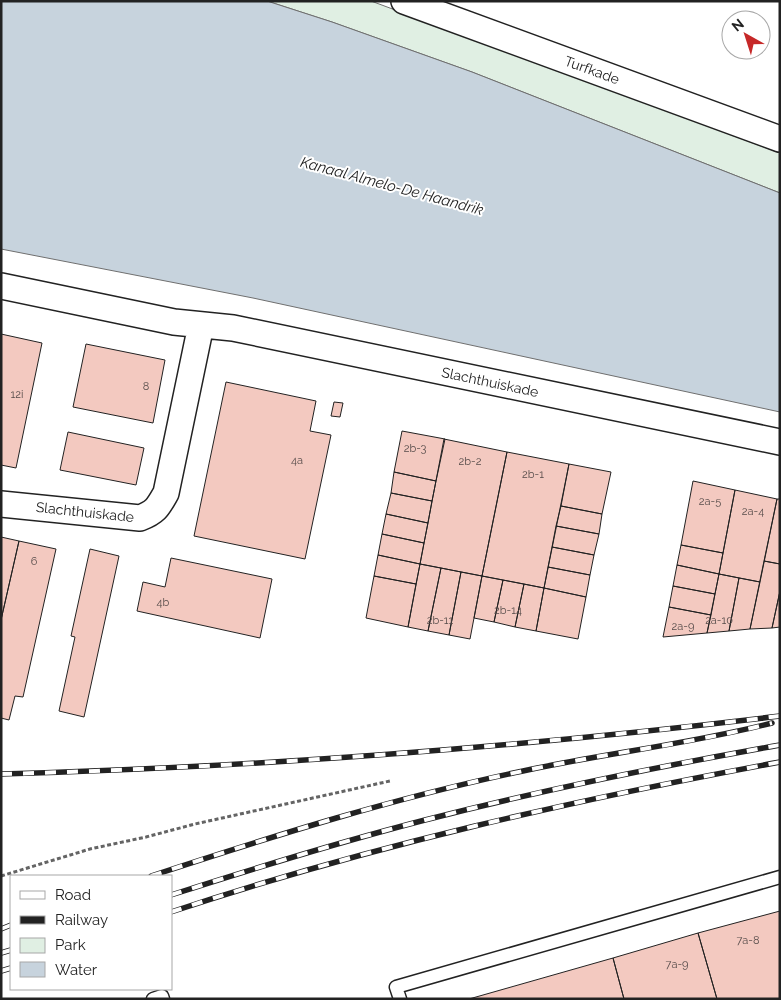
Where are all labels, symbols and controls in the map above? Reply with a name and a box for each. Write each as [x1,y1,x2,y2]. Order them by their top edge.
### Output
north arrow [721,10,771,60]
text: N [729,15,747,34]
street label: Turfkade [562,53,622,87]
water label: Kanaal Almelo-De Haandrik [299,153,485,219]
street label: Slachthuiskade [440,364,540,400]
house number: 8 [143,380,149,393]
house number: 12i [11,388,23,401]
house number: 2b-3 [404,442,426,455]
house number: 4a [291,454,303,467]
house number: 2b-2 [459,455,482,468]
house number: 2b-1 [522,468,544,481]
house number: 2a-5 [699,495,721,508]
street label: Slachthuiskade [35,499,135,525]
house number: 2a-4 [742,505,764,518]
house number: 6 [31,555,38,568]
house number: 4b [157,596,170,609]
house number: 2b-14 [494,604,522,617]
house number: 2b-11 [427,614,454,627]
house number: 2a-10 [705,614,733,627]
house number: 2a-9 [672,620,694,633]
legend [10,875,172,990]
text: Road [55,886,91,904]
text: Railway [55,911,108,929]
house number: 7a-8 [736,934,760,947]
text: Park [55,936,86,954]
house number: 7a-9 [666,958,688,971]
text: Water [55,961,98,979]

